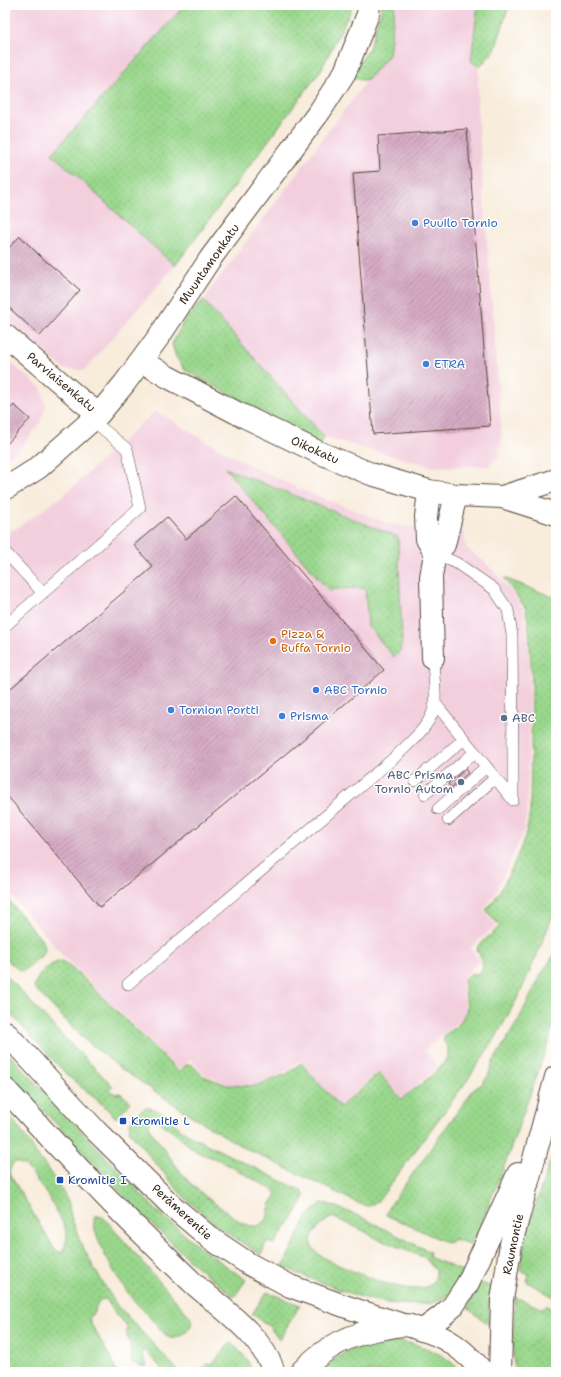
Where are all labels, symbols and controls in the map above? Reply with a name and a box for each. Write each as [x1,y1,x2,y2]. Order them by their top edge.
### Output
place label: Puuilo Tornio [423,215,498,231]
marker: Puuilo Tornio [410,218,420,228]
street label: Muuntamonkatu [175,220,243,308]
street label: Parviaisenkatu [23,349,99,415]
place label: ETRA [434,356,466,372]
marker: ETRA [421,359,431,369]
street label: Oikokatu [288,432,342,468]
place label: Pizza & Buffa Tornio [281,626,351,656]
marker: Pizza & Buffa Tornio [268,636,278,646]
place label: ABC Tornio [324,682,387,698]
marker: ABC Tornio [311,685,321,695]
place label: Tornion Portti [179,702,259,718]
marker: Tornion Portti [166,705,176,715]
place label: Prisma [290,708,329,724]
place label: ABC [512,710,535,726]
marker: Prisma [277,711,287,721]
marker: ABC [499,713,509,723]
place label: ABC Prisma Tornio Autom [375,767,454,797]
marker: ABC Prisma Tornio Autom [456,777,466,787]
place label: Kromitie L [131,1113,190,1129]
marker: Kromitie L [118,1116,128,1126]
place label: Kromitie I [68,1172,127,1188]
marker: Kromitie I [55,1175,65,1185]
street label: Perämerentie [148,1181,216,1244]
street label: Raumontie [499,1212,527,1276]

